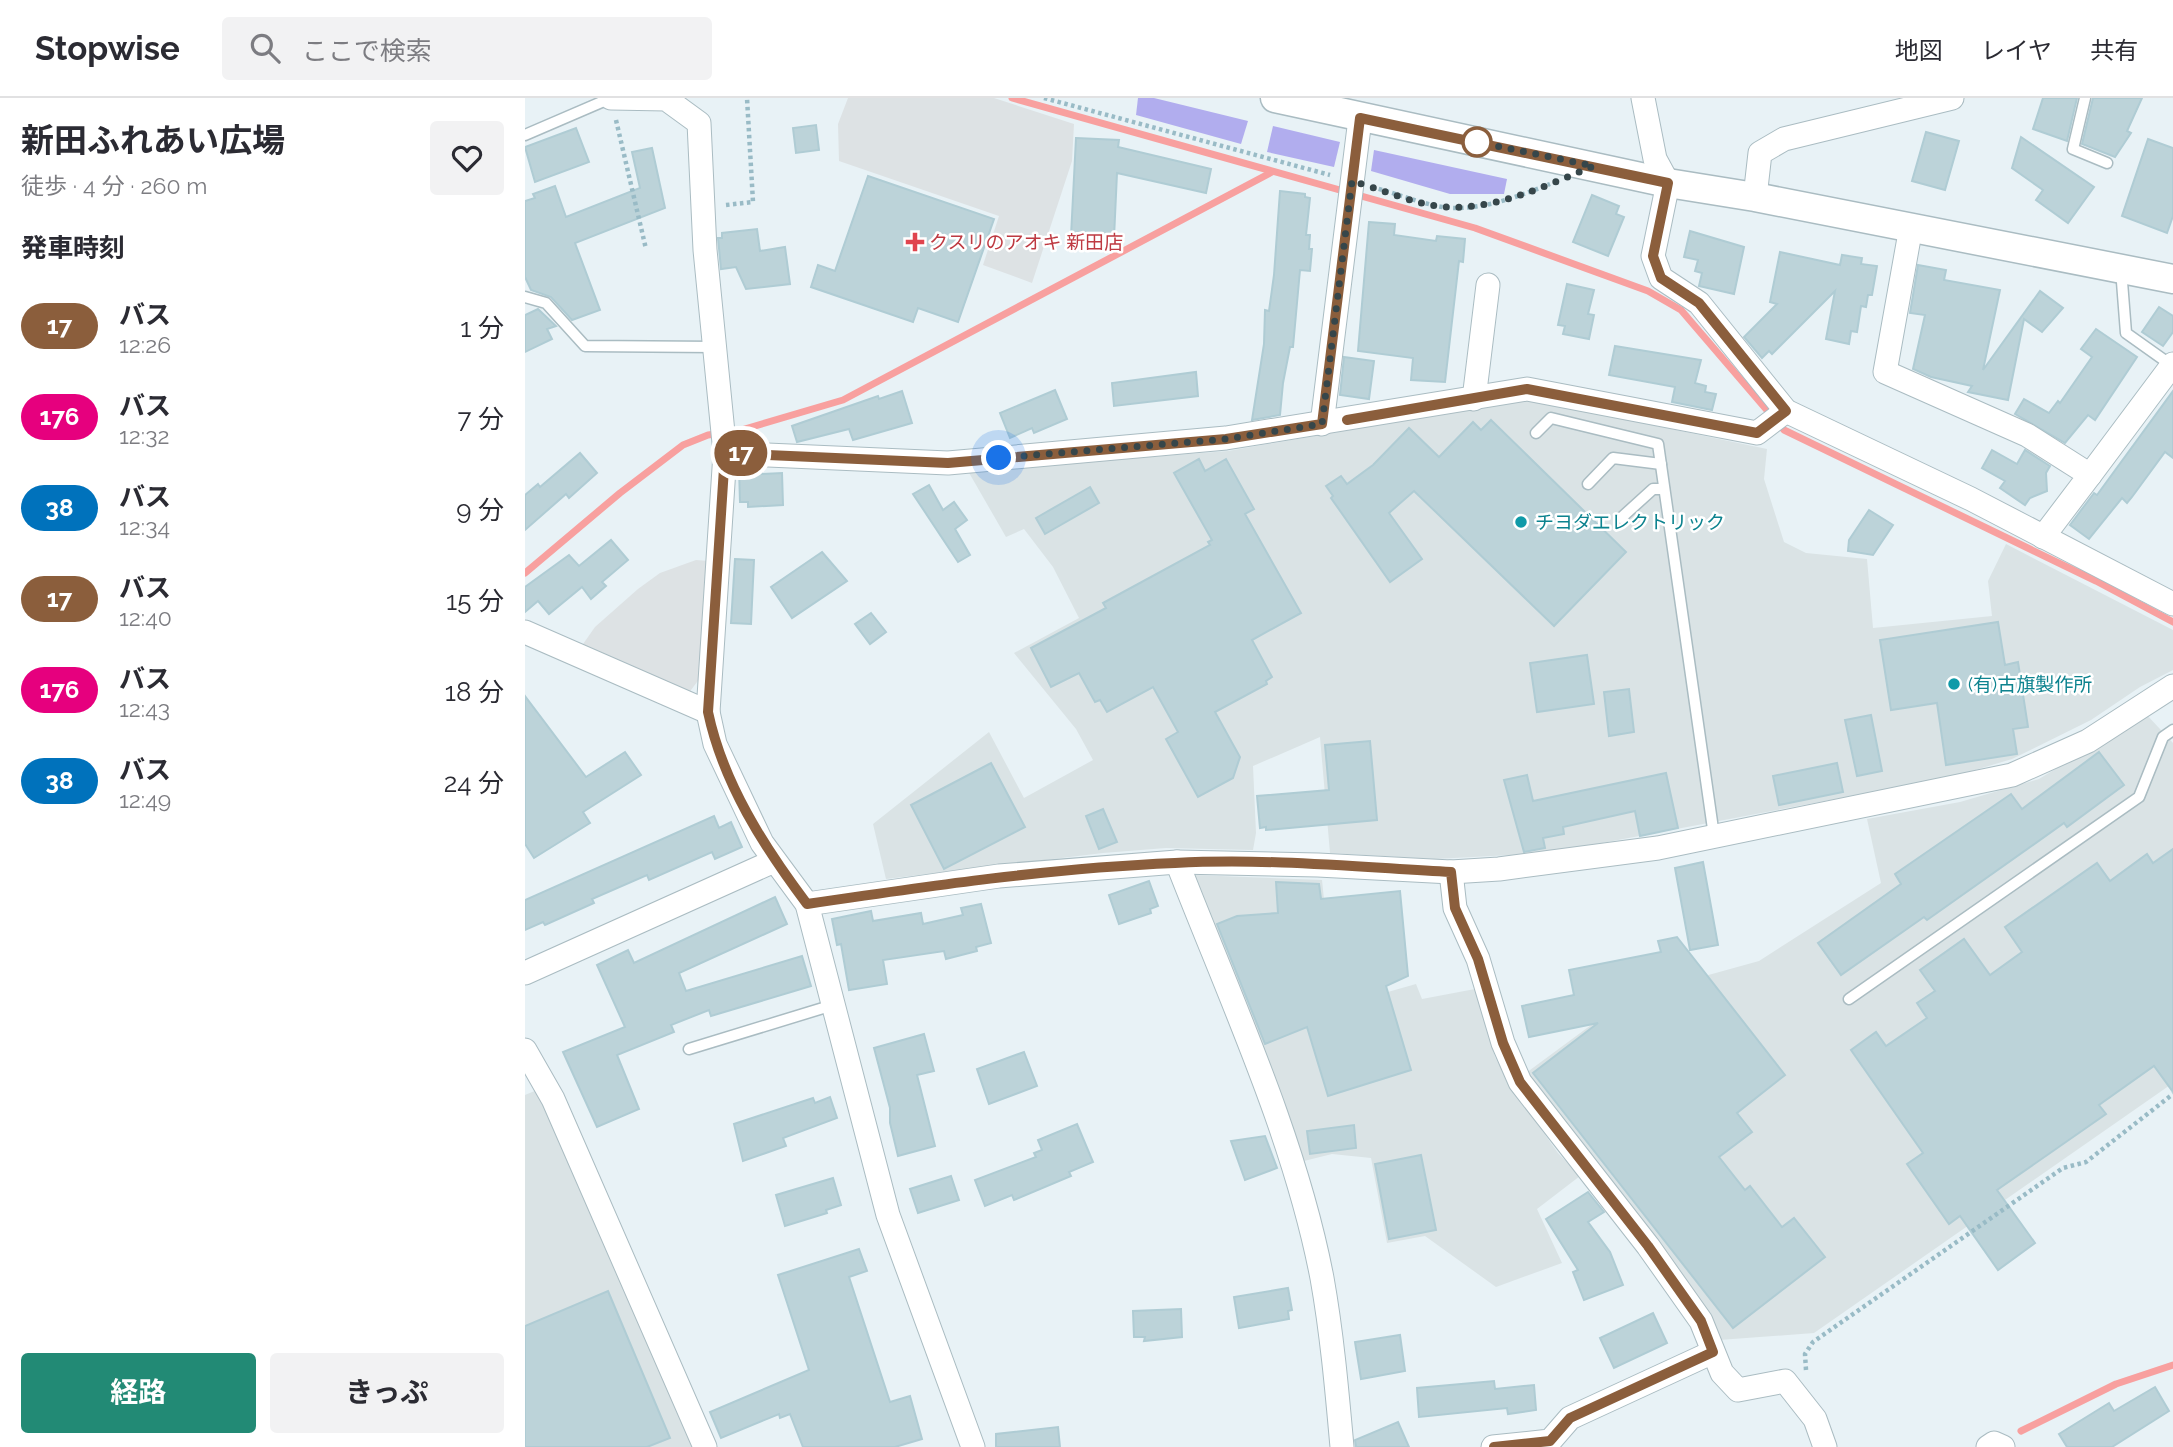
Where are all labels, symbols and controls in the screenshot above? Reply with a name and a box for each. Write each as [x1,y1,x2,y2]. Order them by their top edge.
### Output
search box [222,17,712,80]
text: Stopwise [35,29,180,68]
icon: search [246,29,284,67]
text: ここで検索 [302,36,432,66]
text: 地図 [1895,36,1943,65]
text: レイヤ [1981,36,2052,65]
text: 共有 [2090,36,2138,65]
text: 新田ふれあい広場 [21,121,285,160]
button: heart [430,121,504,195]
unlabelled marker [1462,127,1492,157]
text: 徒歩 · 4 分 · 260 m [21,172,208,199]
place label: クスリのアオキ 新田店 [929,231,1123,253]
text: 発車時刻 [21,233,125,263]
marker: クスリのアオキ 新田店 [907,234,923,250]
text: バス [119,300,171,330]
text: 17 [47,311,72,340]
text: 1 分 [460,313,504,343]
text: 12:26 [119,331,171,358]
text: バス [119,391,171,421]
text: 176 [40,402,79,431]
text: 7 分 [457,404,504,434]
text: 12:32 [119,422,169,449]
line badge: 17 [709,430,773,476]
text: 17 [728,438,754,467]
your location [981,440,1016,475]
text: バス [119,482,171,512]
text: 38 [46,493,73,522]
text: 9 分 [456,495,504,525]
place label: チヨダエレクトリック [1535,511,1725,533]
text: 12:34 [119,513,170,540]
marker: チヨダエレクトリック [1513,514,1529,530]
text: バス [119,573,171,603]
text: 17 [47,584,72,613]
text: 15 分 [446,586,504,616]
text: 12:40 [119,604,172,631]
text: バス [119,664,171,694]
place label: (有)古旗製作所 [1968,673,2092,695]
text: 176 [40,675,79,704]
marker: (有)古旗製作所 [1946,676,1962,692]
text: 18 分 [445,677,504,707]
text: 12:43 [119,695,170,722]
text: バス [119,755,171,785]
text: 38 [46,766,73,795]
text: 24 分 [444,768,504,798]
text: 12:49 [119,786,171,813]
button: 経路 [21,1353,256,1433]
button: きっぷ [270,1353,504,1433]

